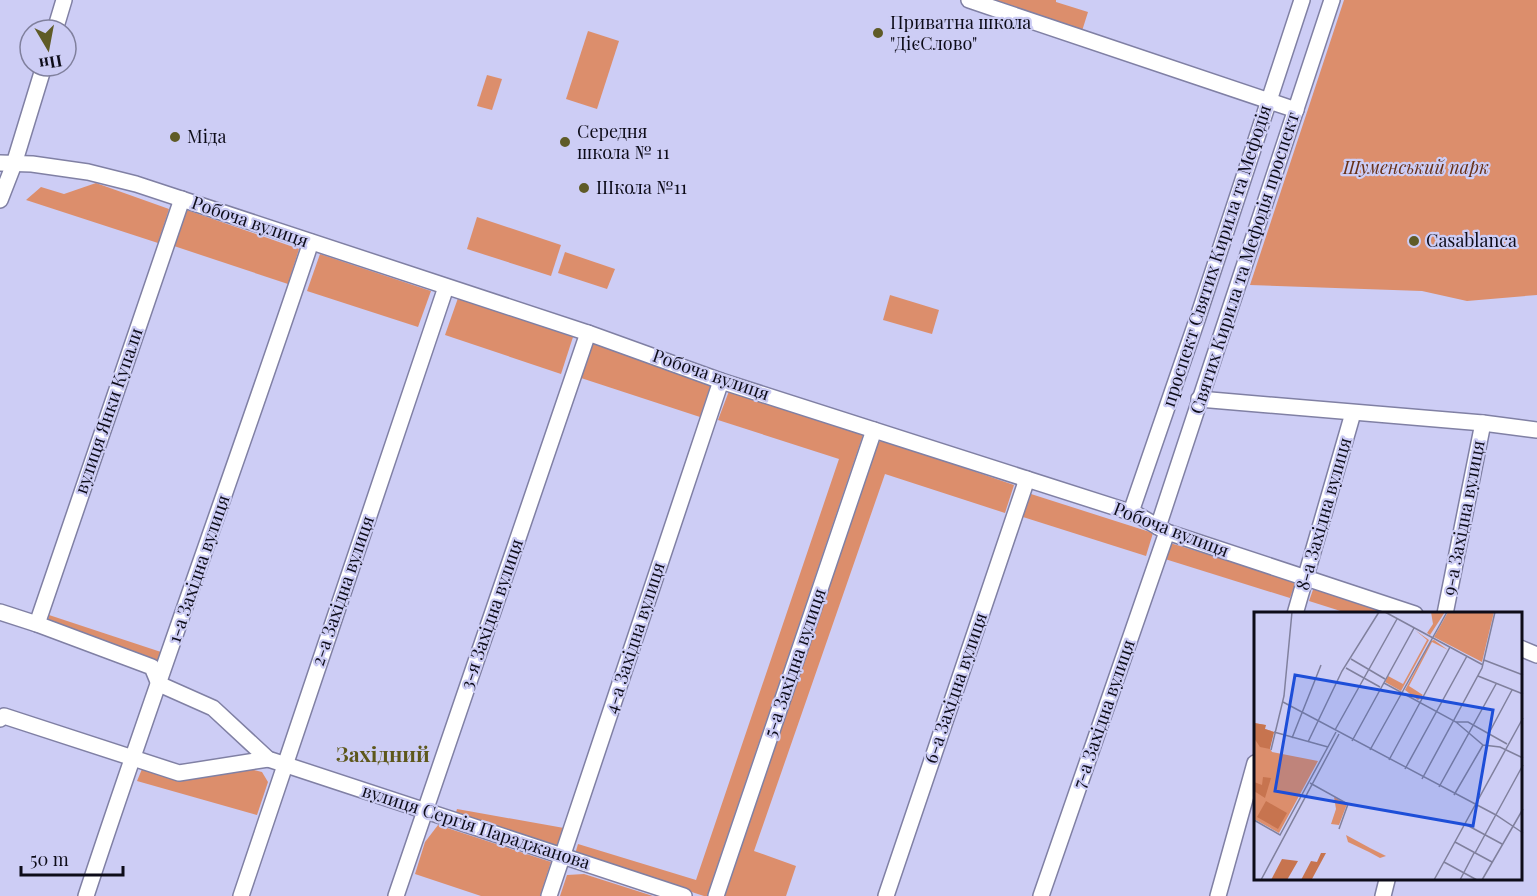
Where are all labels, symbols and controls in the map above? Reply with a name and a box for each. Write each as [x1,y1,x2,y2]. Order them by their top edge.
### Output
place label: Приватна школа "ДієСлово" [890,10,1031,55]
north arrow [18,18,78,78]
marker: Приватна школа "ДієСлово" [871,26,885,40]
text: Пн [38,51,64,76]
street label: проспект Святих Кирила та Мефодія [1156,101,1276,410]
street label: Святих Кирила та Мефодія проспект [1184,109,1304,417]
place label: Середня школа № 11 [577,119,670,164]
place label: Міда [187,124,226,148]
marker: Міда [168,130,182,144]
marker: Середня школа № 11 [558,135,572,149]
park label: Шуменський парк [1342,155,1489,179]
place label: Школа №11 [596,175,687,199]
marker: Школа №11 [577,181,591,195]
street label: Робоча вулиця [189,190,312,252]
place label: Casablanca [1426,228,1517,252]
marker: Casablanca [1407,234,1421,248]
street label: вулиця Янки Купали [68,324,148,497]
street label: Робоча вулиця [650,343,773,405]
street label: 8-а Західна вулиця [1290,434,1356,593]
street label: 9-а Західна вулиця [1436,438,1490,598]
street label: 1-а Західна вулиця [161,491,235,646]
street label: Робоча вулиця [1110,496,1233,562]
street label: 2-а Західна вулиця [305,512,379,669]
street label: 3-я Західна вулиця [454,535,528,692]
street label: 4-а Західна вулиця [598,559,670,716]
street label: 5-а Західна вулиця [757,585,831,740]
street label: 6-а Західна вулиця [918,609,992,766]
inset map [1254,612,1522,881]
street label: 7-а Західна вулиця [1066,636,1140,791]
district label: Західний [336,739,430,767]
street label: вулиця Сергія Параджанова [359,778,593,874]
scale bar [21,839,123,877]
text: 50 m [30,847,69,871]

